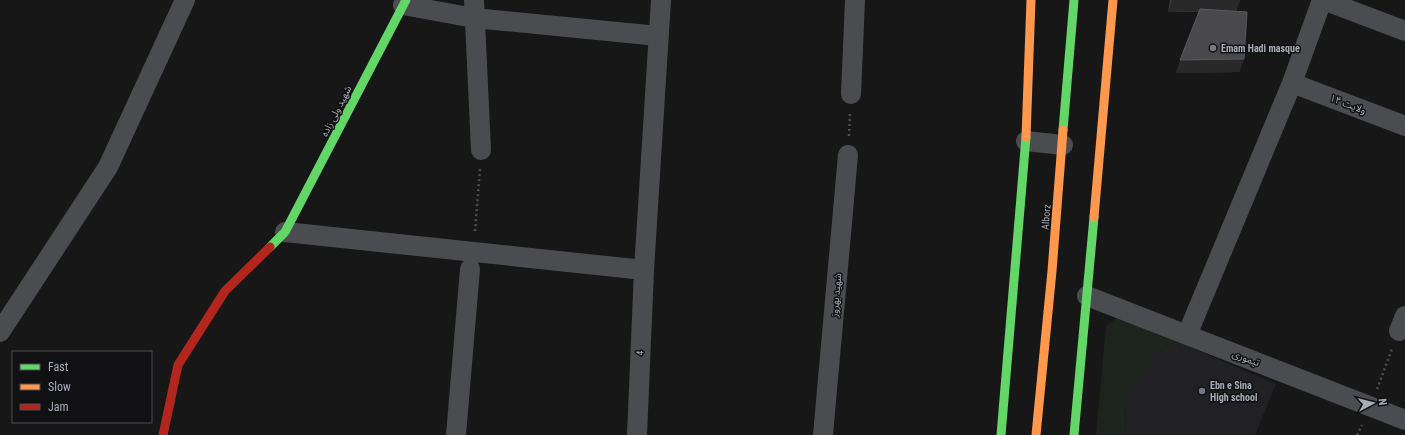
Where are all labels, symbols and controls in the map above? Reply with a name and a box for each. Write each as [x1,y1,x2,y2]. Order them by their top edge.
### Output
marker: Emam Hadi masque [1208,43,1218,53]
place label: Emam Hadi masque [1221,43,1300,54]
street label: شهید ولی زاده [318,84,354,139]
street label: ولایت ۱۴ [1328,92,1368,117]
street label: Alborz [1039,204,1053,230]
street label: شهید بهروز [829,272,844,319]
street label: تیموری [1230,348,1261,369]
street label: 4 [634,350,646,356]
legend [12,351,152,423]
text: Fast [48,360,69,374]
text: Slow [48,380,71,394]
place label: Ebn e Sina High school [1210,380,1257,403]
north arrow [1353,383,1393,423]
marker: Ebn e Sina High school [1197,386,1207,396]
text: N [1376,398,1389,406]
text: Jam [48,400,69,414]

